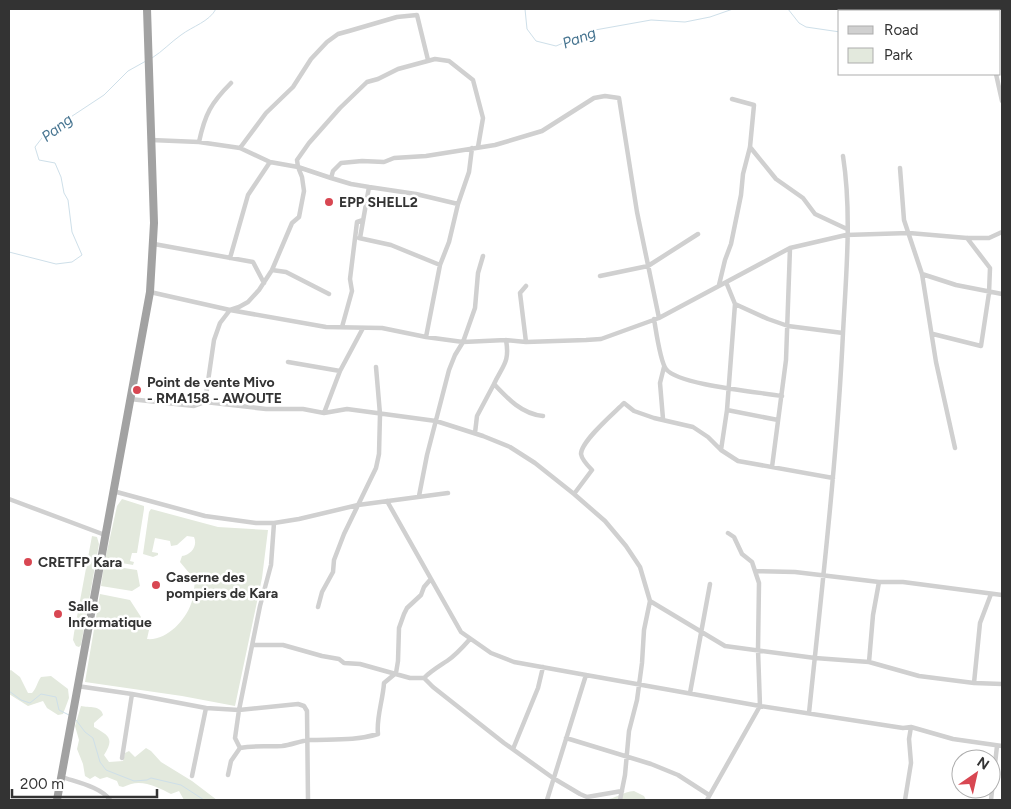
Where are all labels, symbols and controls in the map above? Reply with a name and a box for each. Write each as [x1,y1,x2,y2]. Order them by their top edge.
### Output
legend [838,10,1001,75]
text: Road [884,21,919,39]
water label: Pang [560,23,599,53]
text: Park [884,46,913,64]
water label: Pang [38,110,76,146]
place label: EPP SHELL2 [339,194,418,211]
marker: EPP SHELL2 [323,196,335,208]
place label: Point de vente Mivo - RMA158 - AWOUTE [147,374,282,407]
marker: Point de vente Mivo - RMA158 - AWOUTE [131,384,143,396]
place label: CRETFP Kara [38,554,122,571]
marker: CRETFP Kara [22,556,34,568]
place label: Caserne des pompiers de Kara [166,569,278,602]
marker: Caserne des pompiers de Kara [150,579,162,591]
place label: Salle Informatique [68,598,152,631]
marker: Salle Informatique [52,608,64,620]
north arrow [951,749,1001,799]
text: N [974,754,992,774]
scale bar [12,766,158,798]
text: 200 m [20,775,64,793]

